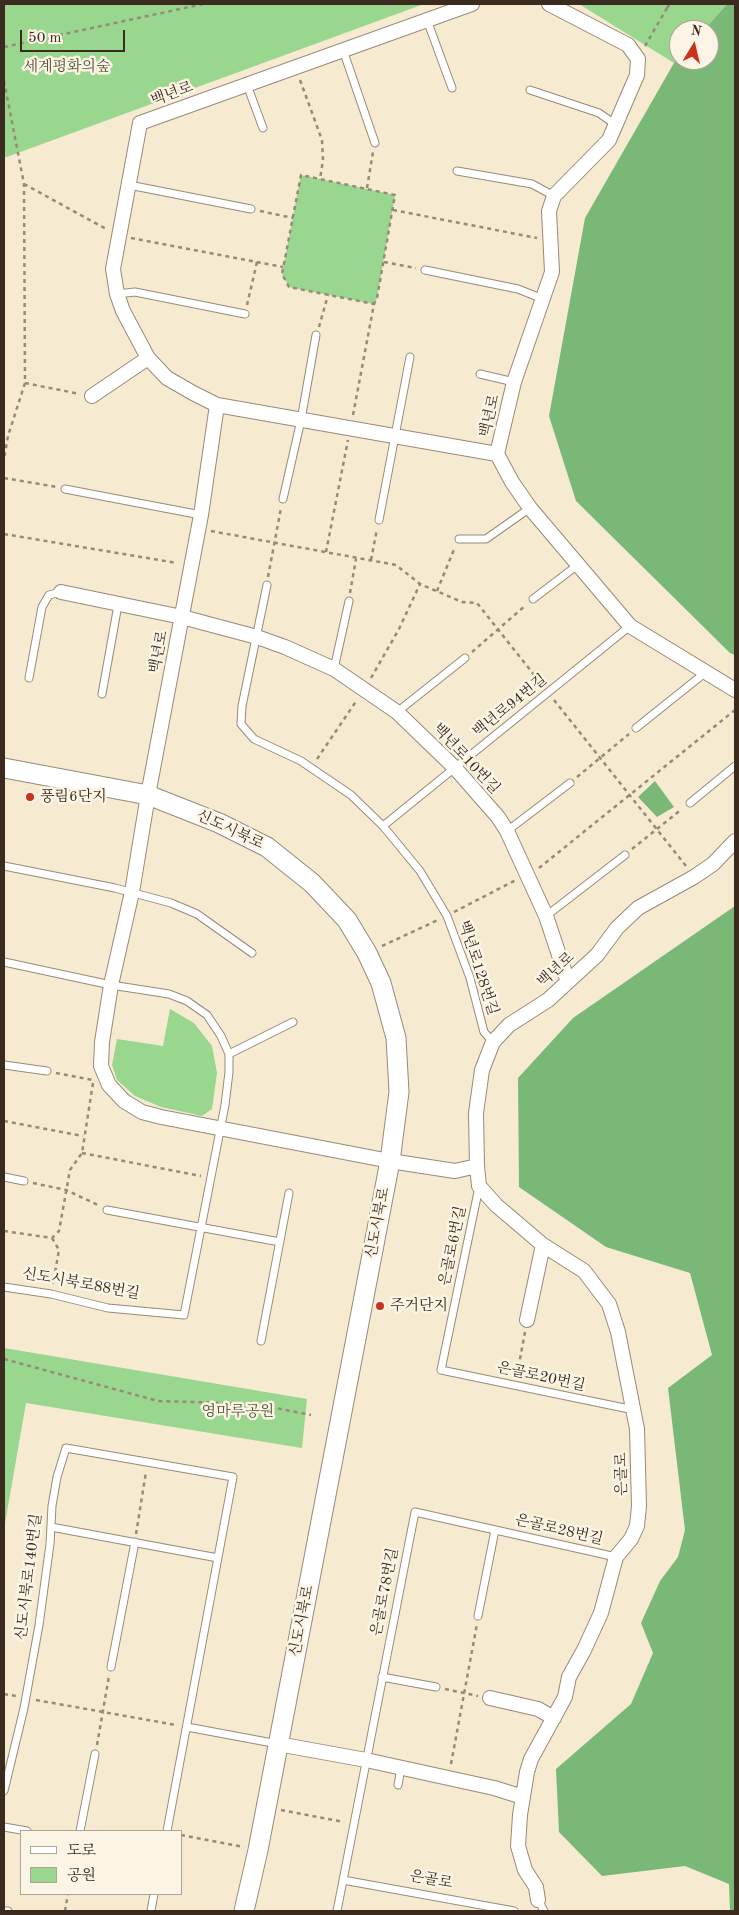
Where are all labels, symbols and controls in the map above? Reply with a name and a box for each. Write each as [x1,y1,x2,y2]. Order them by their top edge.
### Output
scale bar [22,20,128,52]
north arrow [669,20,719,70]
text: N [690,23,703,39]
text: 50 m [28,31,62,46]
park label: 세계평화의숲 [24,58,110,76]
street label: 백년로 [148,78,196,110]
street label: 백년로 [476,393,504,439]
street label: 백년로 [146,629,172,675]
street label: 백년로94번길 [469,671,551,741]
street label: 백년로10번길 [429,720,503,798]
place label: 풍림6단지 [40,788,107,806]
marker: 풍림6단지 [24,791,36,803]
street label: 신도시북로 [193,807,267,853]
street label: 백년로128번길 [454,918,502,1018]
street label: 백년로 [534,949,578,991]
street label: 신도시북로 [362,1186,394,1260]
street label: 은골로6번길 [436,1204,470,1288]
street label: 신도시북로88번길 [21,1265,141,1303]
place label: 주거단지 [390,1297,448,1315]
marker: 주거단지 [374,1300,386,1312]
street label: 은골로20번길 [495,1359,587,1395]
park label: 영마루공원 [202,1403,274,1421]
street label: 은골로 [613,1452,631,1496]
street label: 은골로28번길 [513,1511,605,1549]
street label: 신도시북로140번길 [12,1513,46,1641]
street label: 은골로78번길 [368,1546,402,1638]
street label: 신도시북로 [286,1584,318,1658]
legend [20,1830,182,1895]
text: 도로 [67,1844,96,1859]
street label: 은골로 [408,1867,454,1893]
text: 공원 [67,1869,96,1884]

